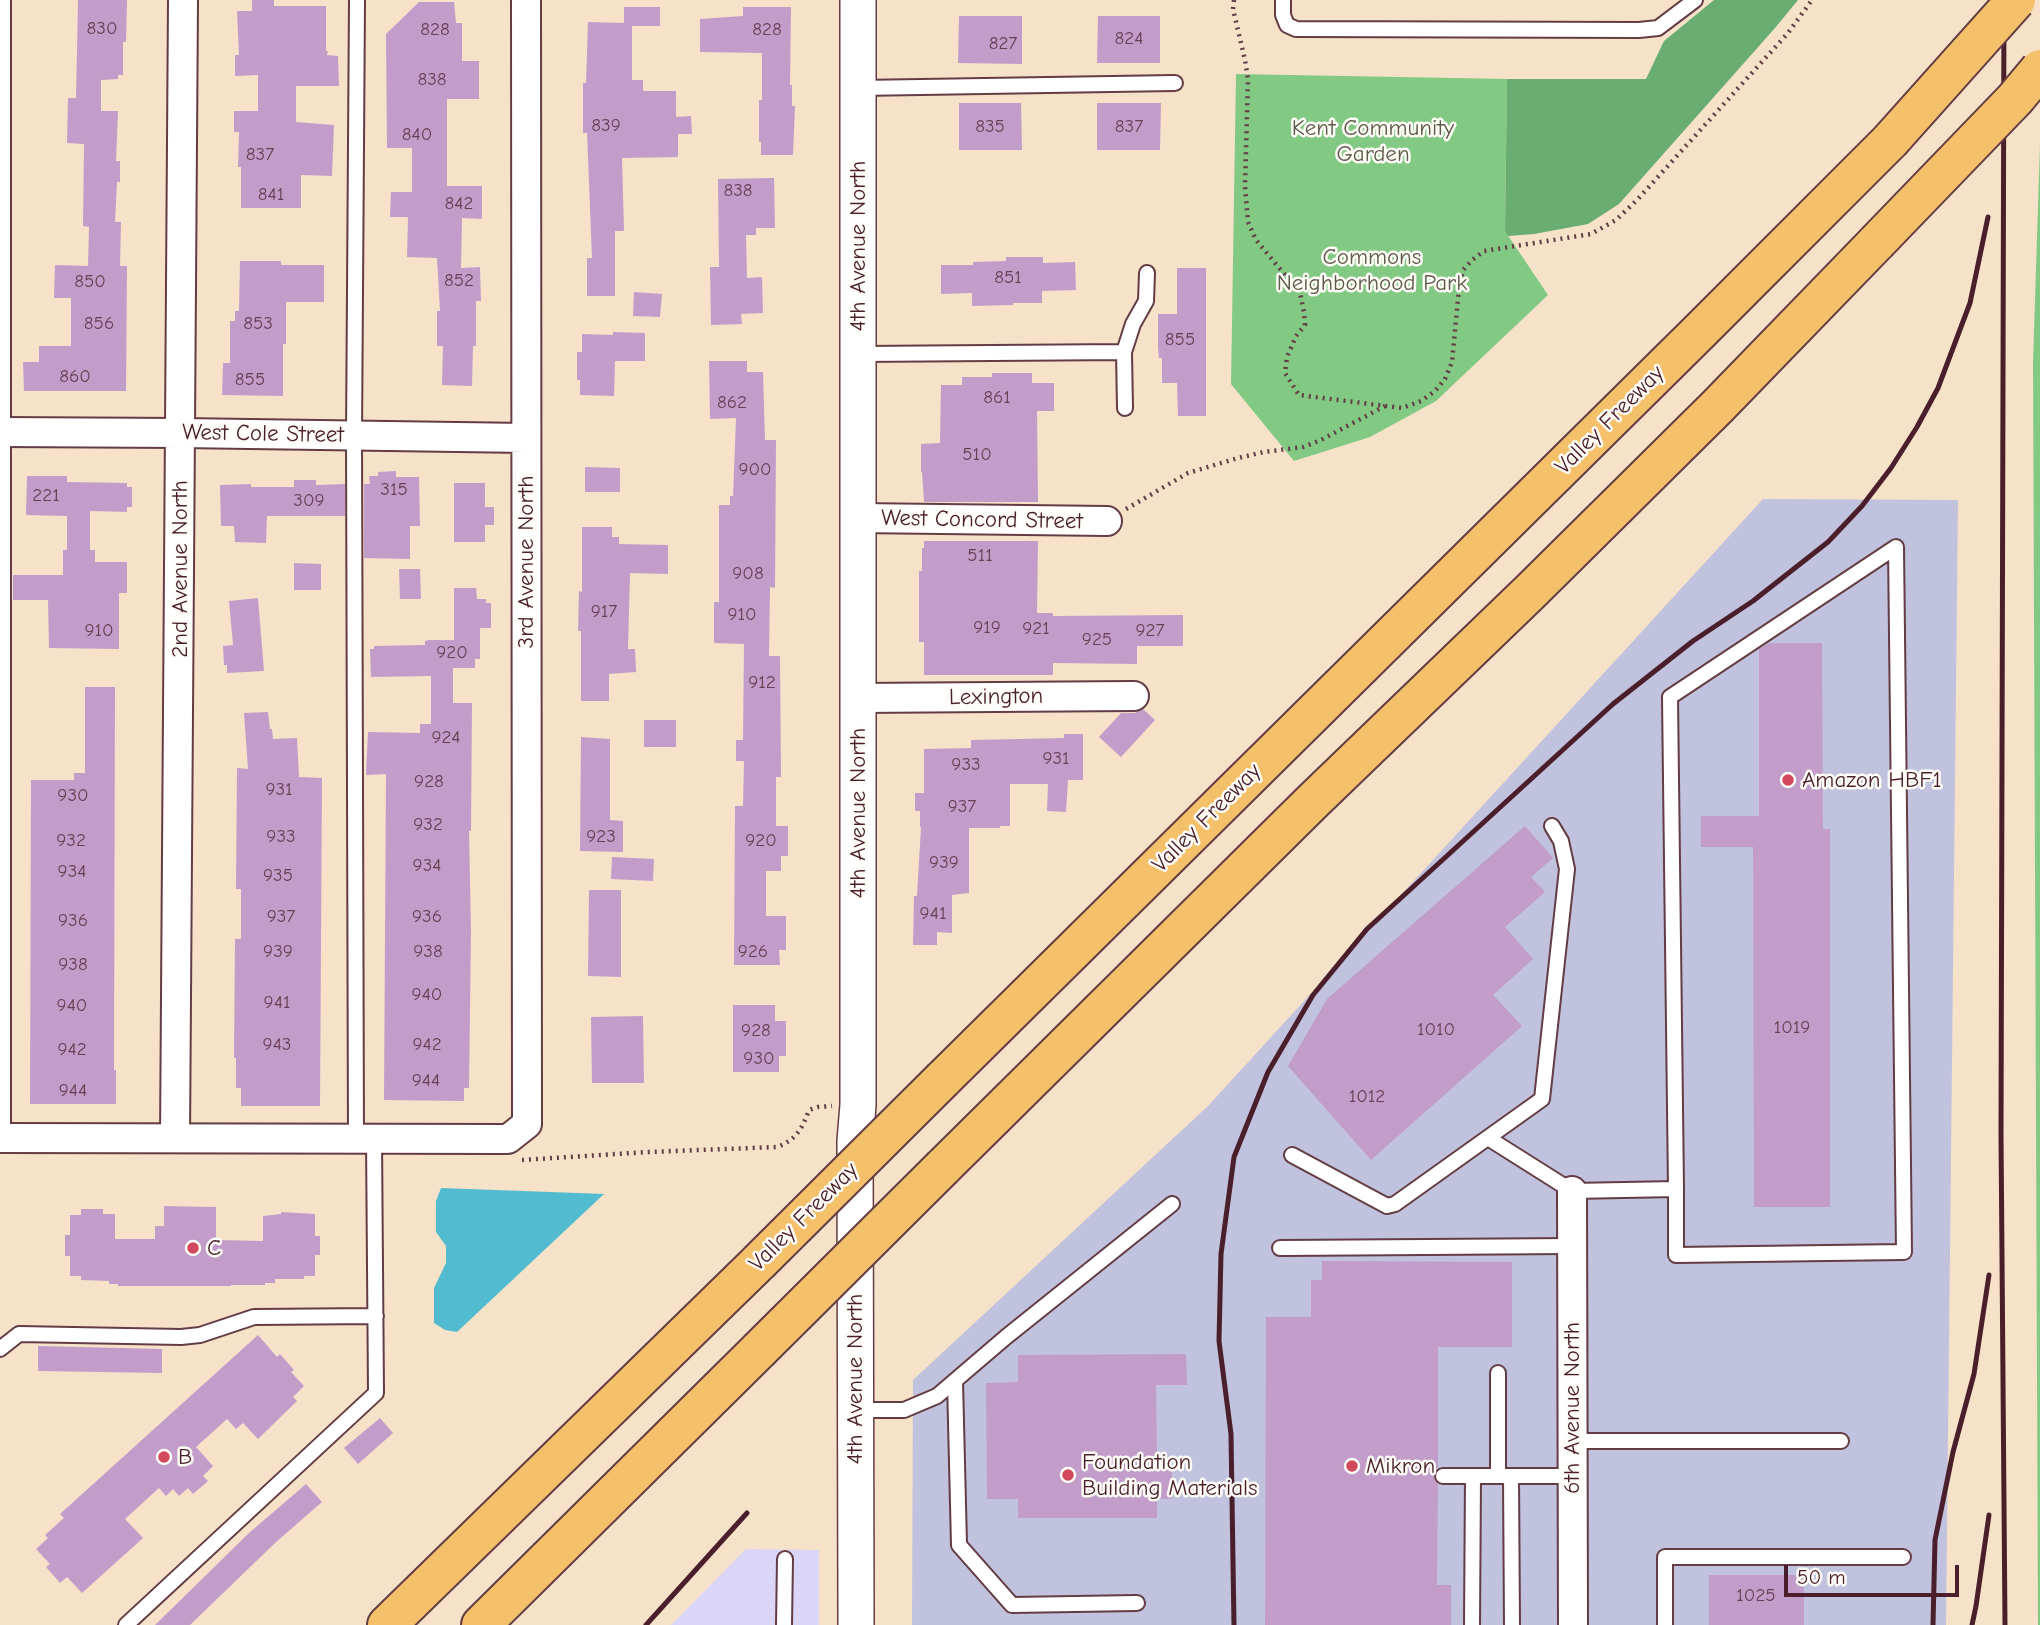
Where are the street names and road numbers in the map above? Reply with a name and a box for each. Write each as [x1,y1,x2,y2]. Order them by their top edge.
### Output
street label: 4th Avenue North [844,161,872,331]
street label: Valley Freeway [1550,360,1670,480]
street label: West Cole Street [182,419,344,449]
street label: 3rd Avenue North [512,475,540,649]
street label: 2nd Avenue North [166,480,194,658]
street label: West Concord Street [881,504,1083,536]
street label: Lexington [949,682,1043,712]
street label: 4th Avenue North [844,728,872,898]
street label: Valley Freeway [1147,758,1267,878]
street label: Valley Freeway [744,1157,864,1277]
street label: 4th Avenue North [841,1294,869,1464]
street label: 6th Avenue North [1558,1322,1586,1494]

